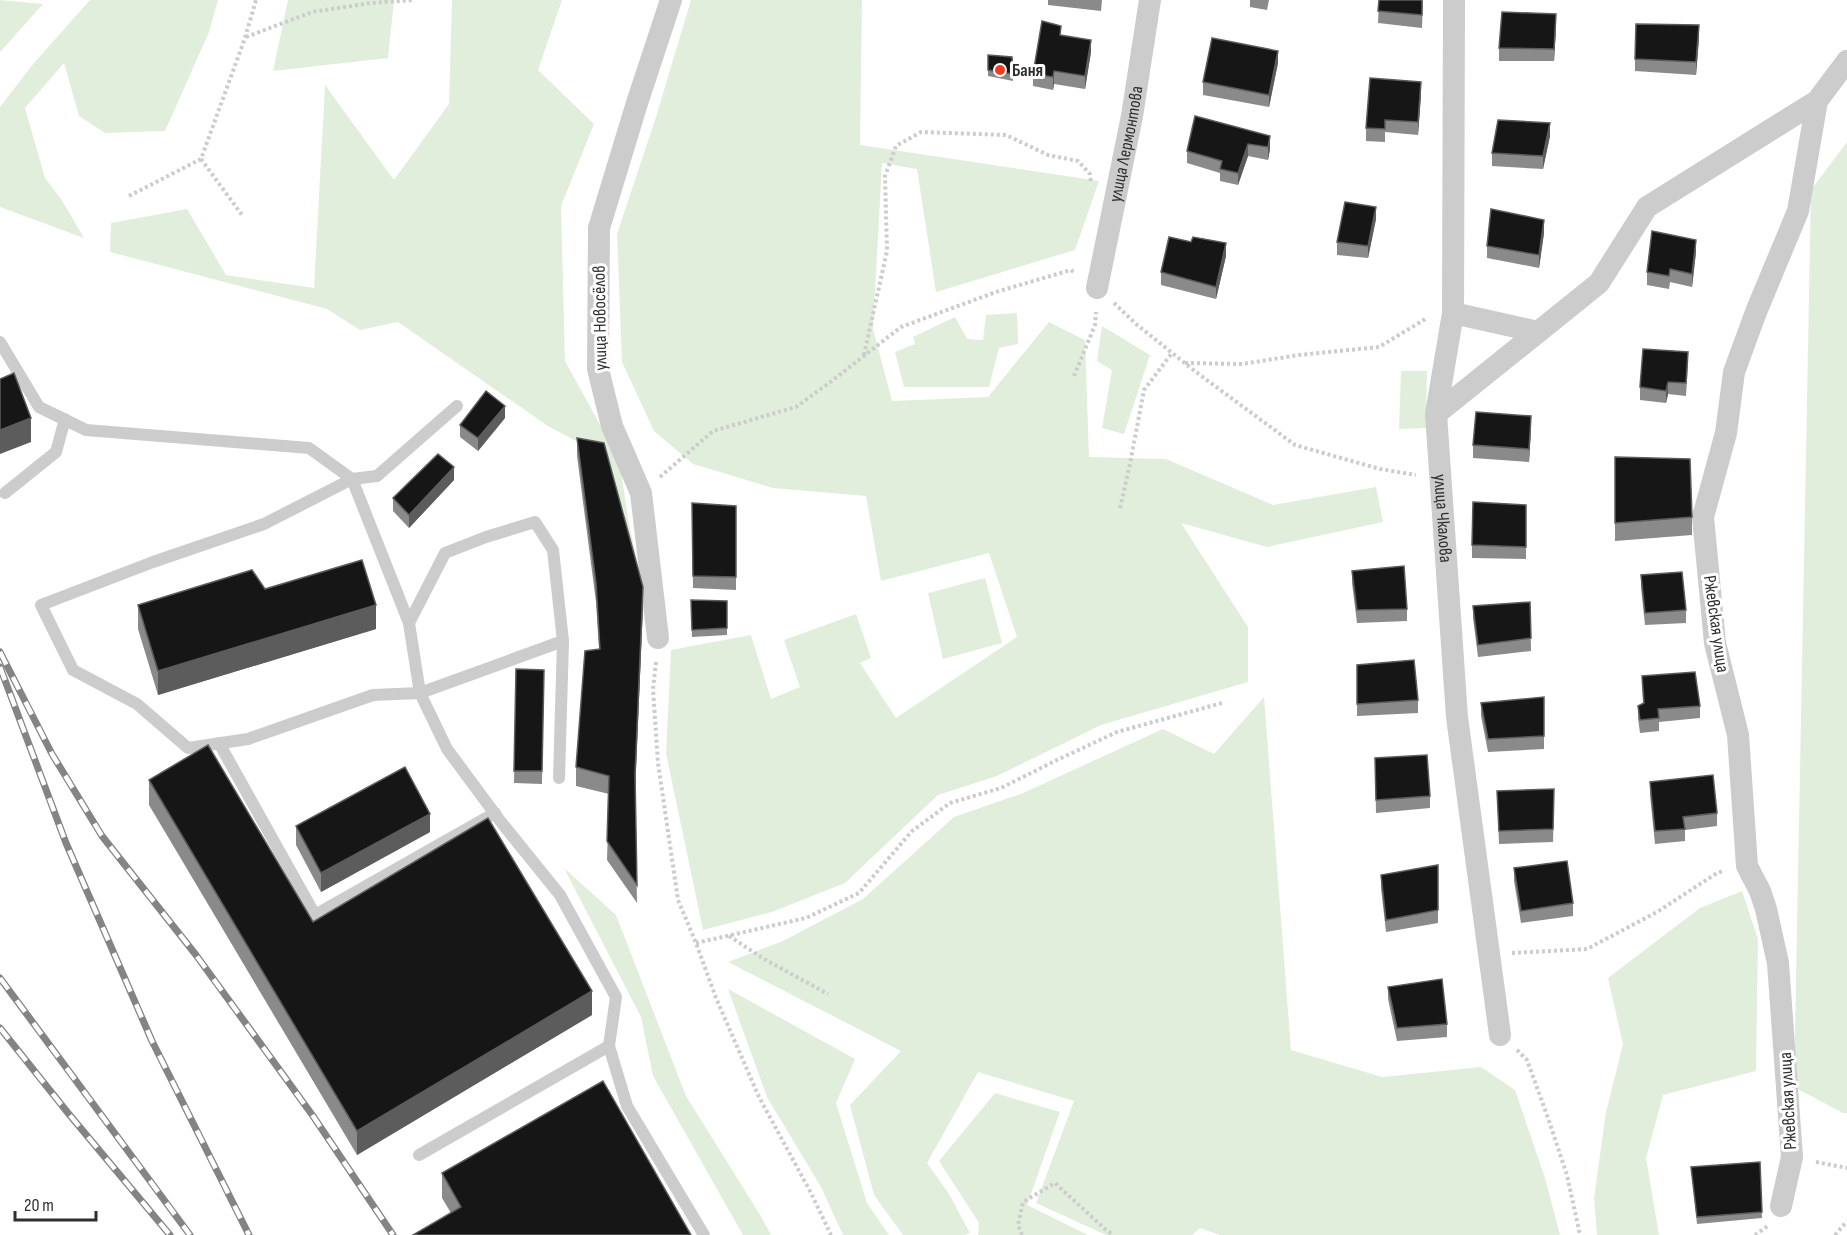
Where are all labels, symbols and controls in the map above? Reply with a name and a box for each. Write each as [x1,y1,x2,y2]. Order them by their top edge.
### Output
place label: Баня [1012,60,1043,81]
marker: Баня [993,63,1007,77]
street label: улица Лермонтова [1104,84,1147,204]
street label: улица Новосёлов [589,265,611,371]
street label: улица Чкалова [1430,473,1457,563]
street label: Ржевская улица [1699,574,1733,674]
street label: Ржевская улица [1775,1052,1801,1150]
scale bar [15,1184,96,1222]
text: 20 m [24,1195,54,1216]

